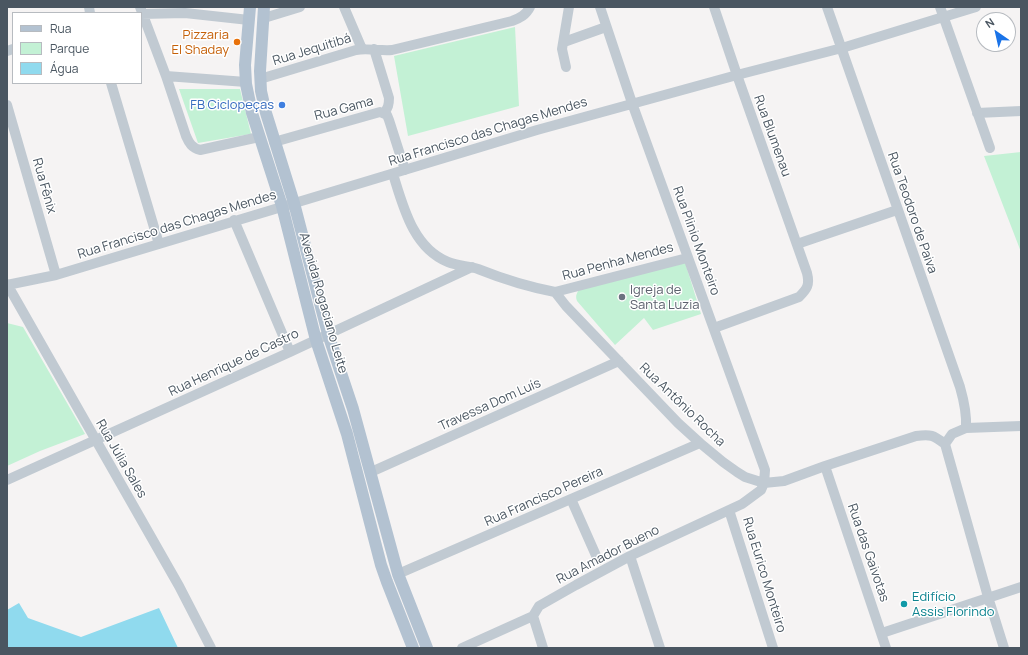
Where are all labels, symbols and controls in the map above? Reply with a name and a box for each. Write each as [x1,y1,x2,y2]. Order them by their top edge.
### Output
legend [12,12,142,84]
north arrow [976,12,1016,52]
text: N [982,14,997,31]
text: Rua [50,20,71,37]
place label: Pizzaria El Shaday [172,27,229,58]
street label: Rua Jequitibá [271,31,353,69]
marker: Pizzaria El Shaday [232,37,242,47]
text: Parque [50,40,89,57]
text: Água [50,60,79,77]
street label: Rua Blumenau [750,93,794,179]
street label: Rua Gama [313,94,375,124]
street label: Rua Francisco das Chagas Mendes [387,94,589,170]
place label: FB Ciclopeças [190,97,274,113]
marker: FB Ciclopeças [277,100,287,110]
street label: Rua Teodoro de Paiva [884,150,940,276]
street label: Rua Fênix [29,156,59,216]
street label: Rua Plinio Monteiro [669,184,723,298]
street label: Rua Francisco das Chagas Mendes [76,187,278,263]
street label: Avenida Rogaciano Leite [295,231,351,375]
street label: Rua Penha Mendes [561,240,675,284]
place label: Igreja de Santa Luzia [630,282,699,313]
marker: Igreja de Santa Luzia [617,292,627,302]
street label: Rua Henrique de Castro [166,326,302,400]
street label: Rua Antônio Rocha [636,360,728,450]
street label: Travessa Dom Luís [437,375,543,435]
street label: Rua Júlia Sales [92,417,150,501]
street label: Rua Francisco Pereira [482,464,606,530]
street label: Rua das Gaivotas [844,502,892,604]
street label: Rua Eurico Monteiro [739,515,789,635]
street label: Rua Amador Bueno [554,522,662,588]
place label: Edifício Assis Florindo [912,589,994,620]
marker: Edifício Assis Florindo [899,599,909,609]

